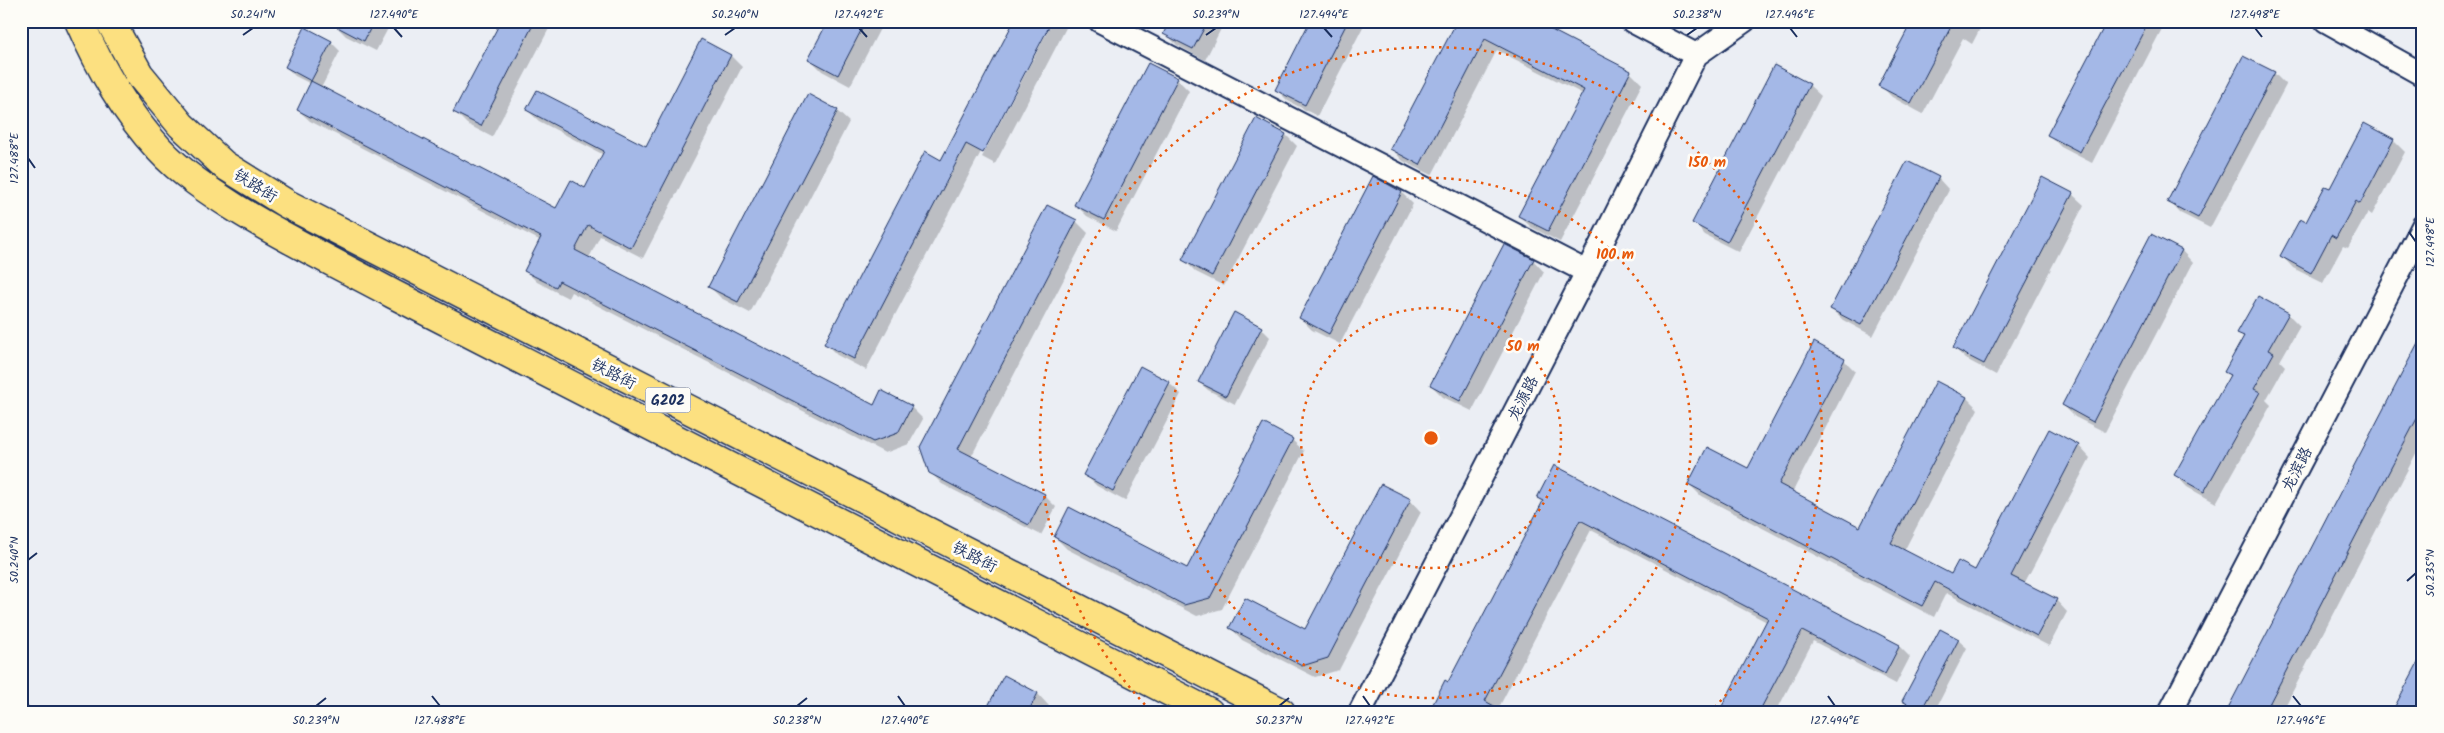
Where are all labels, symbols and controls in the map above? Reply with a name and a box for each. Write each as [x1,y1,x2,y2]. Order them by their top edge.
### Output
text: 50.241°N [231,5,275,24]
text: 127.490°E [370,5,419,24]
text: 50.240°N [711,5,759,24]
text: 127.492°E [834,5,885,24]
text: 50.239°N [1192,5,1240,24]
text: 127.494°E [1299,5,1350,24]
text: 50.238°N [1673,5,1721,24]
text: 127.496°E [1765,5,1816,24]
text: 127.498°E [2230,5,2281,24]
text: 127.488°E [5,131,24,184]
text: 150 m [1688,151,1726,175]
street label: 铁路街 [228,163,282,210]
text: 127.498°E [2421,216,2440,267]
text: 100 m [1596,243,1634,267]
text: 50 m [1505,335,1540,359]
street label: 铁路街 [586,352,640,396]
street label: 龙源路 [1501,372,1545,426]
road number: G202 [646,388,690,412]
centre of rings [1422,429,1440,447]
street label: 龙滨路 [2275,443,2319,497]
street label: 铁路街 [947,535,1001,579]
text: 50.240°N [5,536,24,584]
text: 50.235°N [2421,549,2440,597]
text: 50.239°N [292,711,340,730]
text: 127.488°E [414,711,467,730]
text: 50.238°N [773,711,821,730]
text: 127.490°E [881,711,930,730]
text: 50.237°N [1256,711,1302,730]
text: 127.492°E [1345,711,1396,730]
text: 127.494°E [1810,711,1861,730]
text: 127.496°E [2276,711,2327,730]

